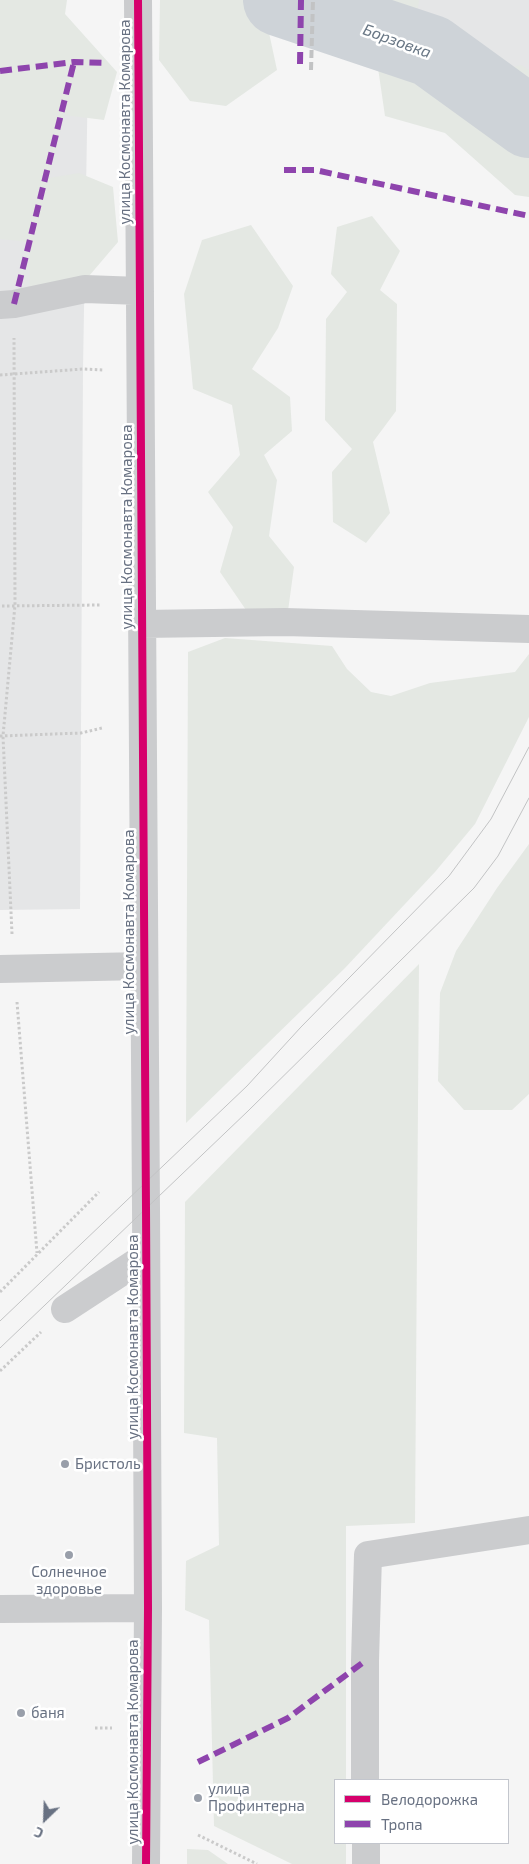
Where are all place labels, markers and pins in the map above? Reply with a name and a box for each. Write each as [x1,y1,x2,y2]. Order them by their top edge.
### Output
place label: Бристоль [75,1455,141,1473]
marker: Бристоль [59,1458,71,1470]
marker: Солнечное здоровье [63,1549,75,1561]
place label: Солнечное здоровье [31,1563,107,1598]
place label: баня [31,1704,65,1722]
marker: баня [15,1707,27,1719]
place label: улица Профинтерна [208,1780,305,1815]
marker: улица Профинтерна [192,1792,204,1804]

